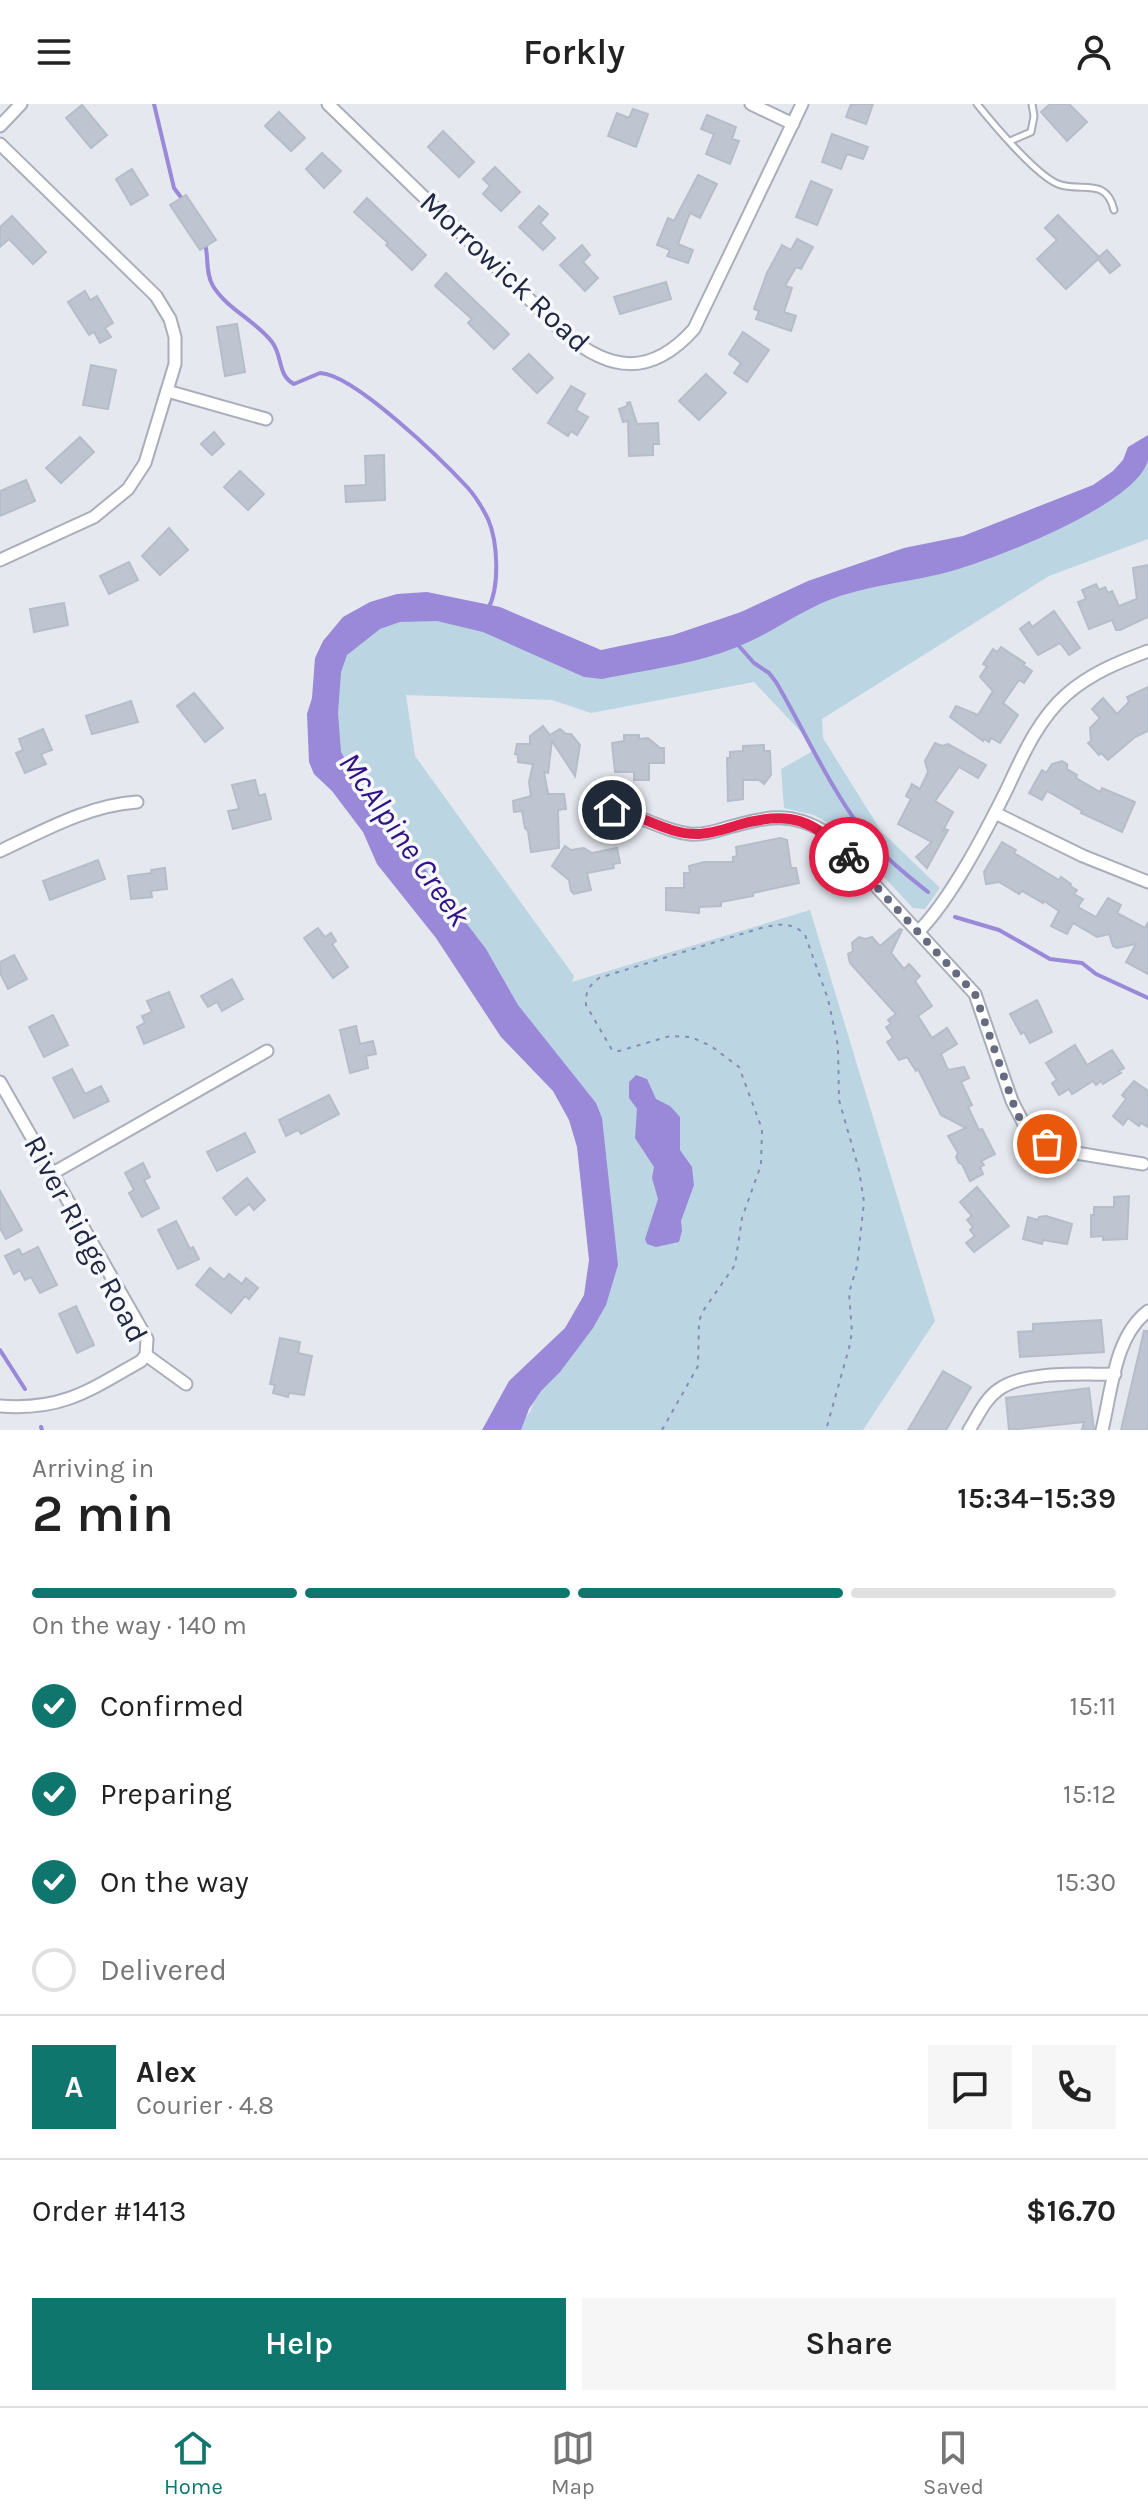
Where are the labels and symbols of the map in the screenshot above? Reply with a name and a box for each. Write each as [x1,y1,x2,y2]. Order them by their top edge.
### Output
street label: Morrowick Road [413,184,597,360]
water label: McAlpine Creek [331,745,478,934]
pin [578,776,646,844]
courier [809,817,889,897]
pin [1013,1110,1081,1178]
street label: River Ridge Road [16,1129,156,1349]

